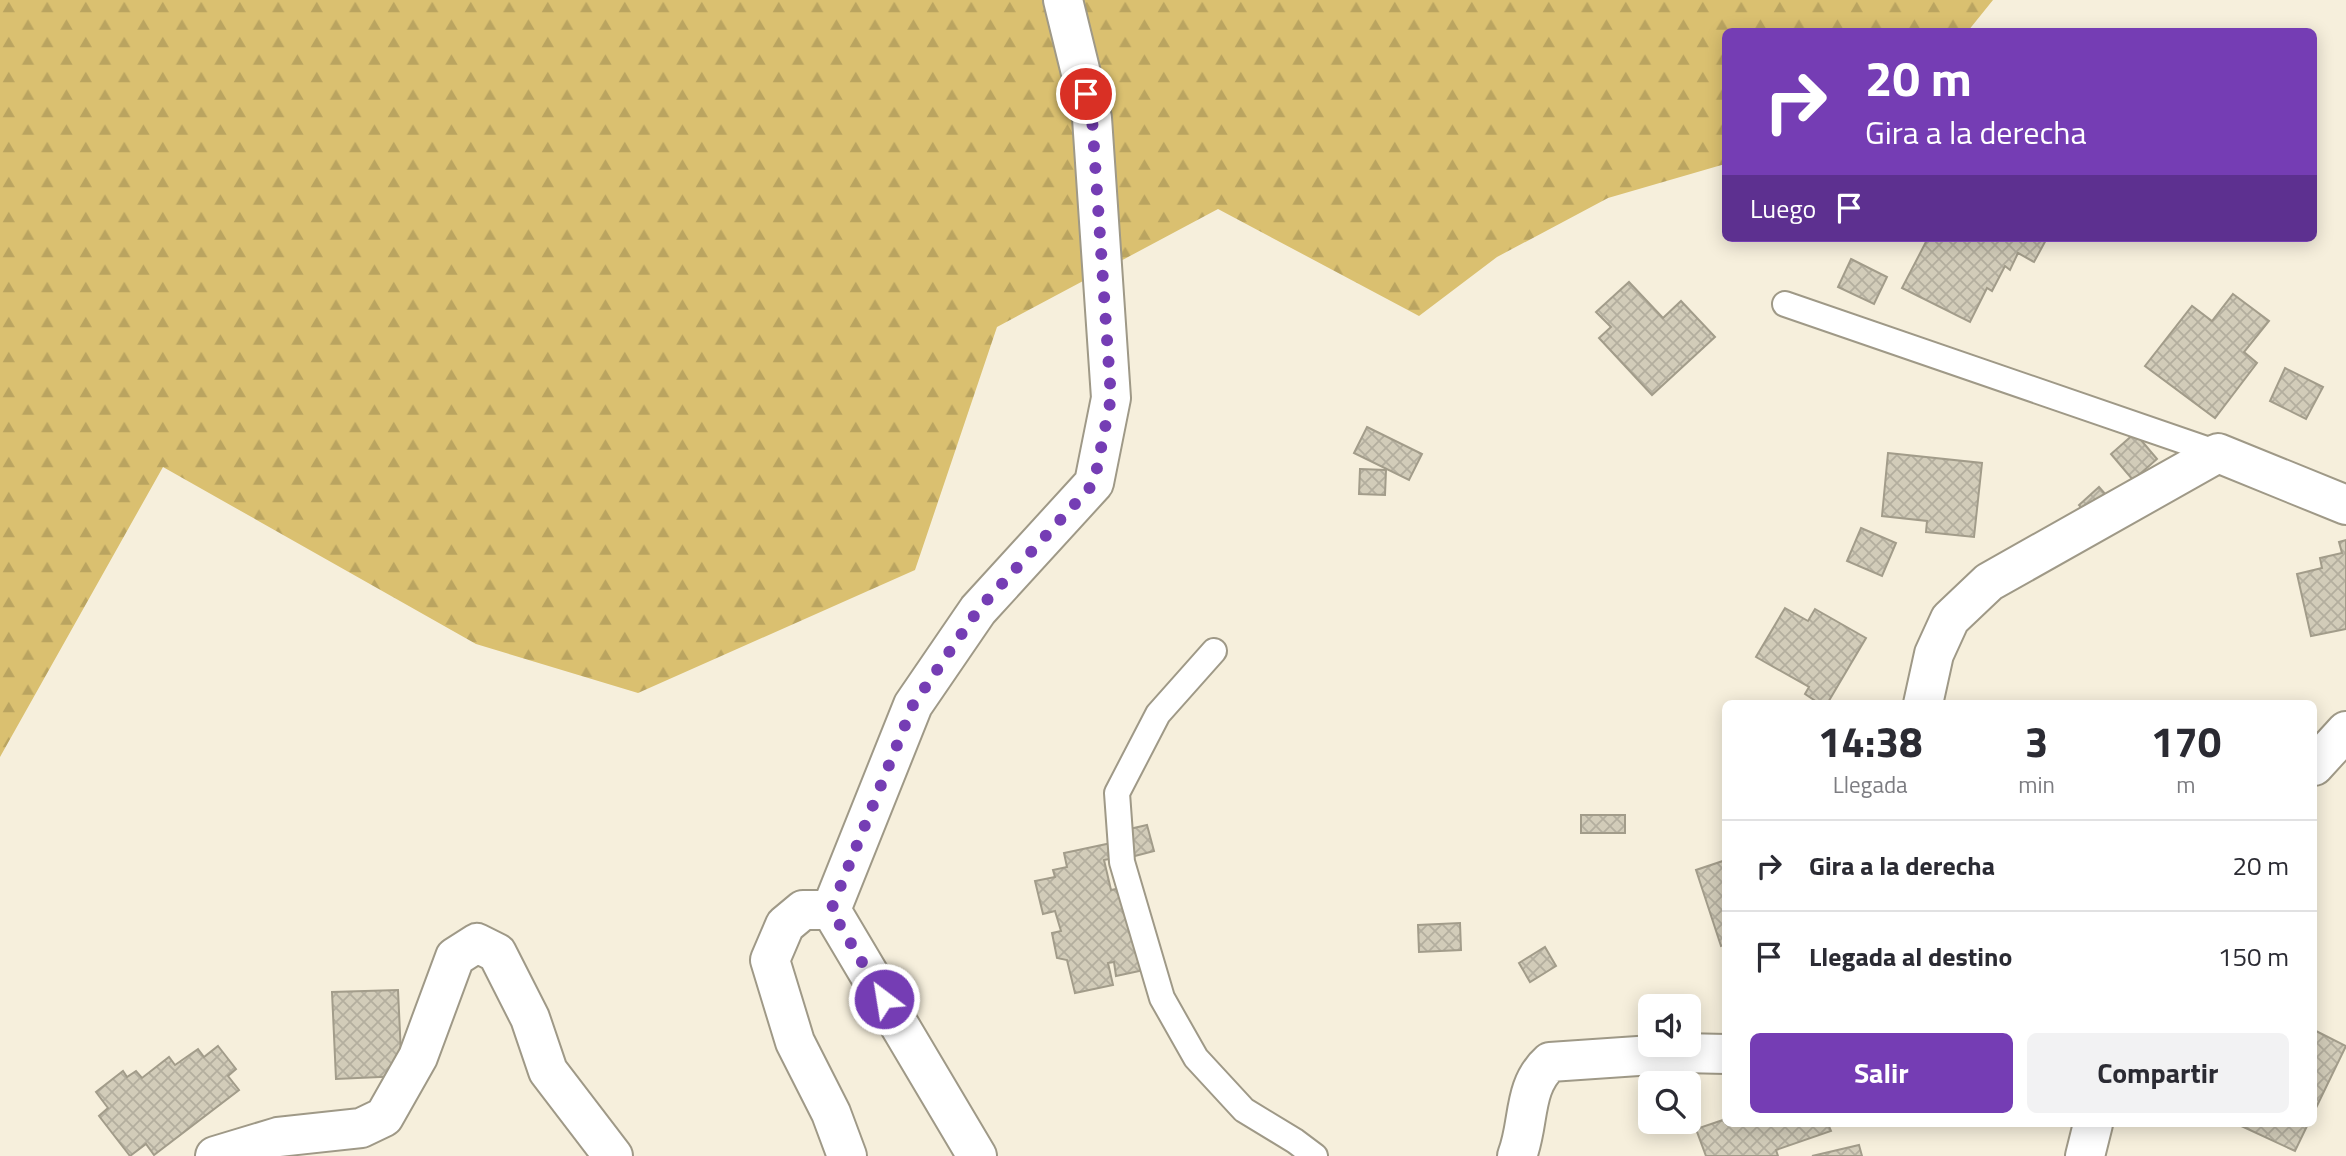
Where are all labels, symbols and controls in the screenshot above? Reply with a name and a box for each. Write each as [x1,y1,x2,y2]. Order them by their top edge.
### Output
text: 20 m [1865,40,1972,115]
icon: right [1750,56,1841,147]
pin [1056,64,1116,124]
icon: arrive [1067,75,1105,113]
text: Gira a la derecha [1865,108,2087,156]
text: Luego [1750,189,1816,228]
icon: arrive [1830,189,1868,227]
text: 14:38 [1818,709,1923,773]
text: 3 [2025,709,2048,773]
text: 170 [2151,709,2221,773]
text: Llegada [1833,767,1908,802]
text: min [2018,767,2055,802]
text: m [2176,767,2196,802]
text: Gira a la derecha [1809,846,1995,885]
text: 20 m [2232,846,2289,885]
icon: right [1750,847,1788,885]
text: Llegada al destino [1809,937,2012,976]
text: 150 m [2218,937,2289,976]
icon: arrive [1750,938,1788,976]
position arrow [847,962,921,1036]
map controls [1638,994,1701,1134]
button: sound [1638,994,1701,1057]
button: Salir [1750,1033,2013,1113]
button: Compartir [2027,1033,2289,1113]
button: search [1638,1071,1701,1134]

